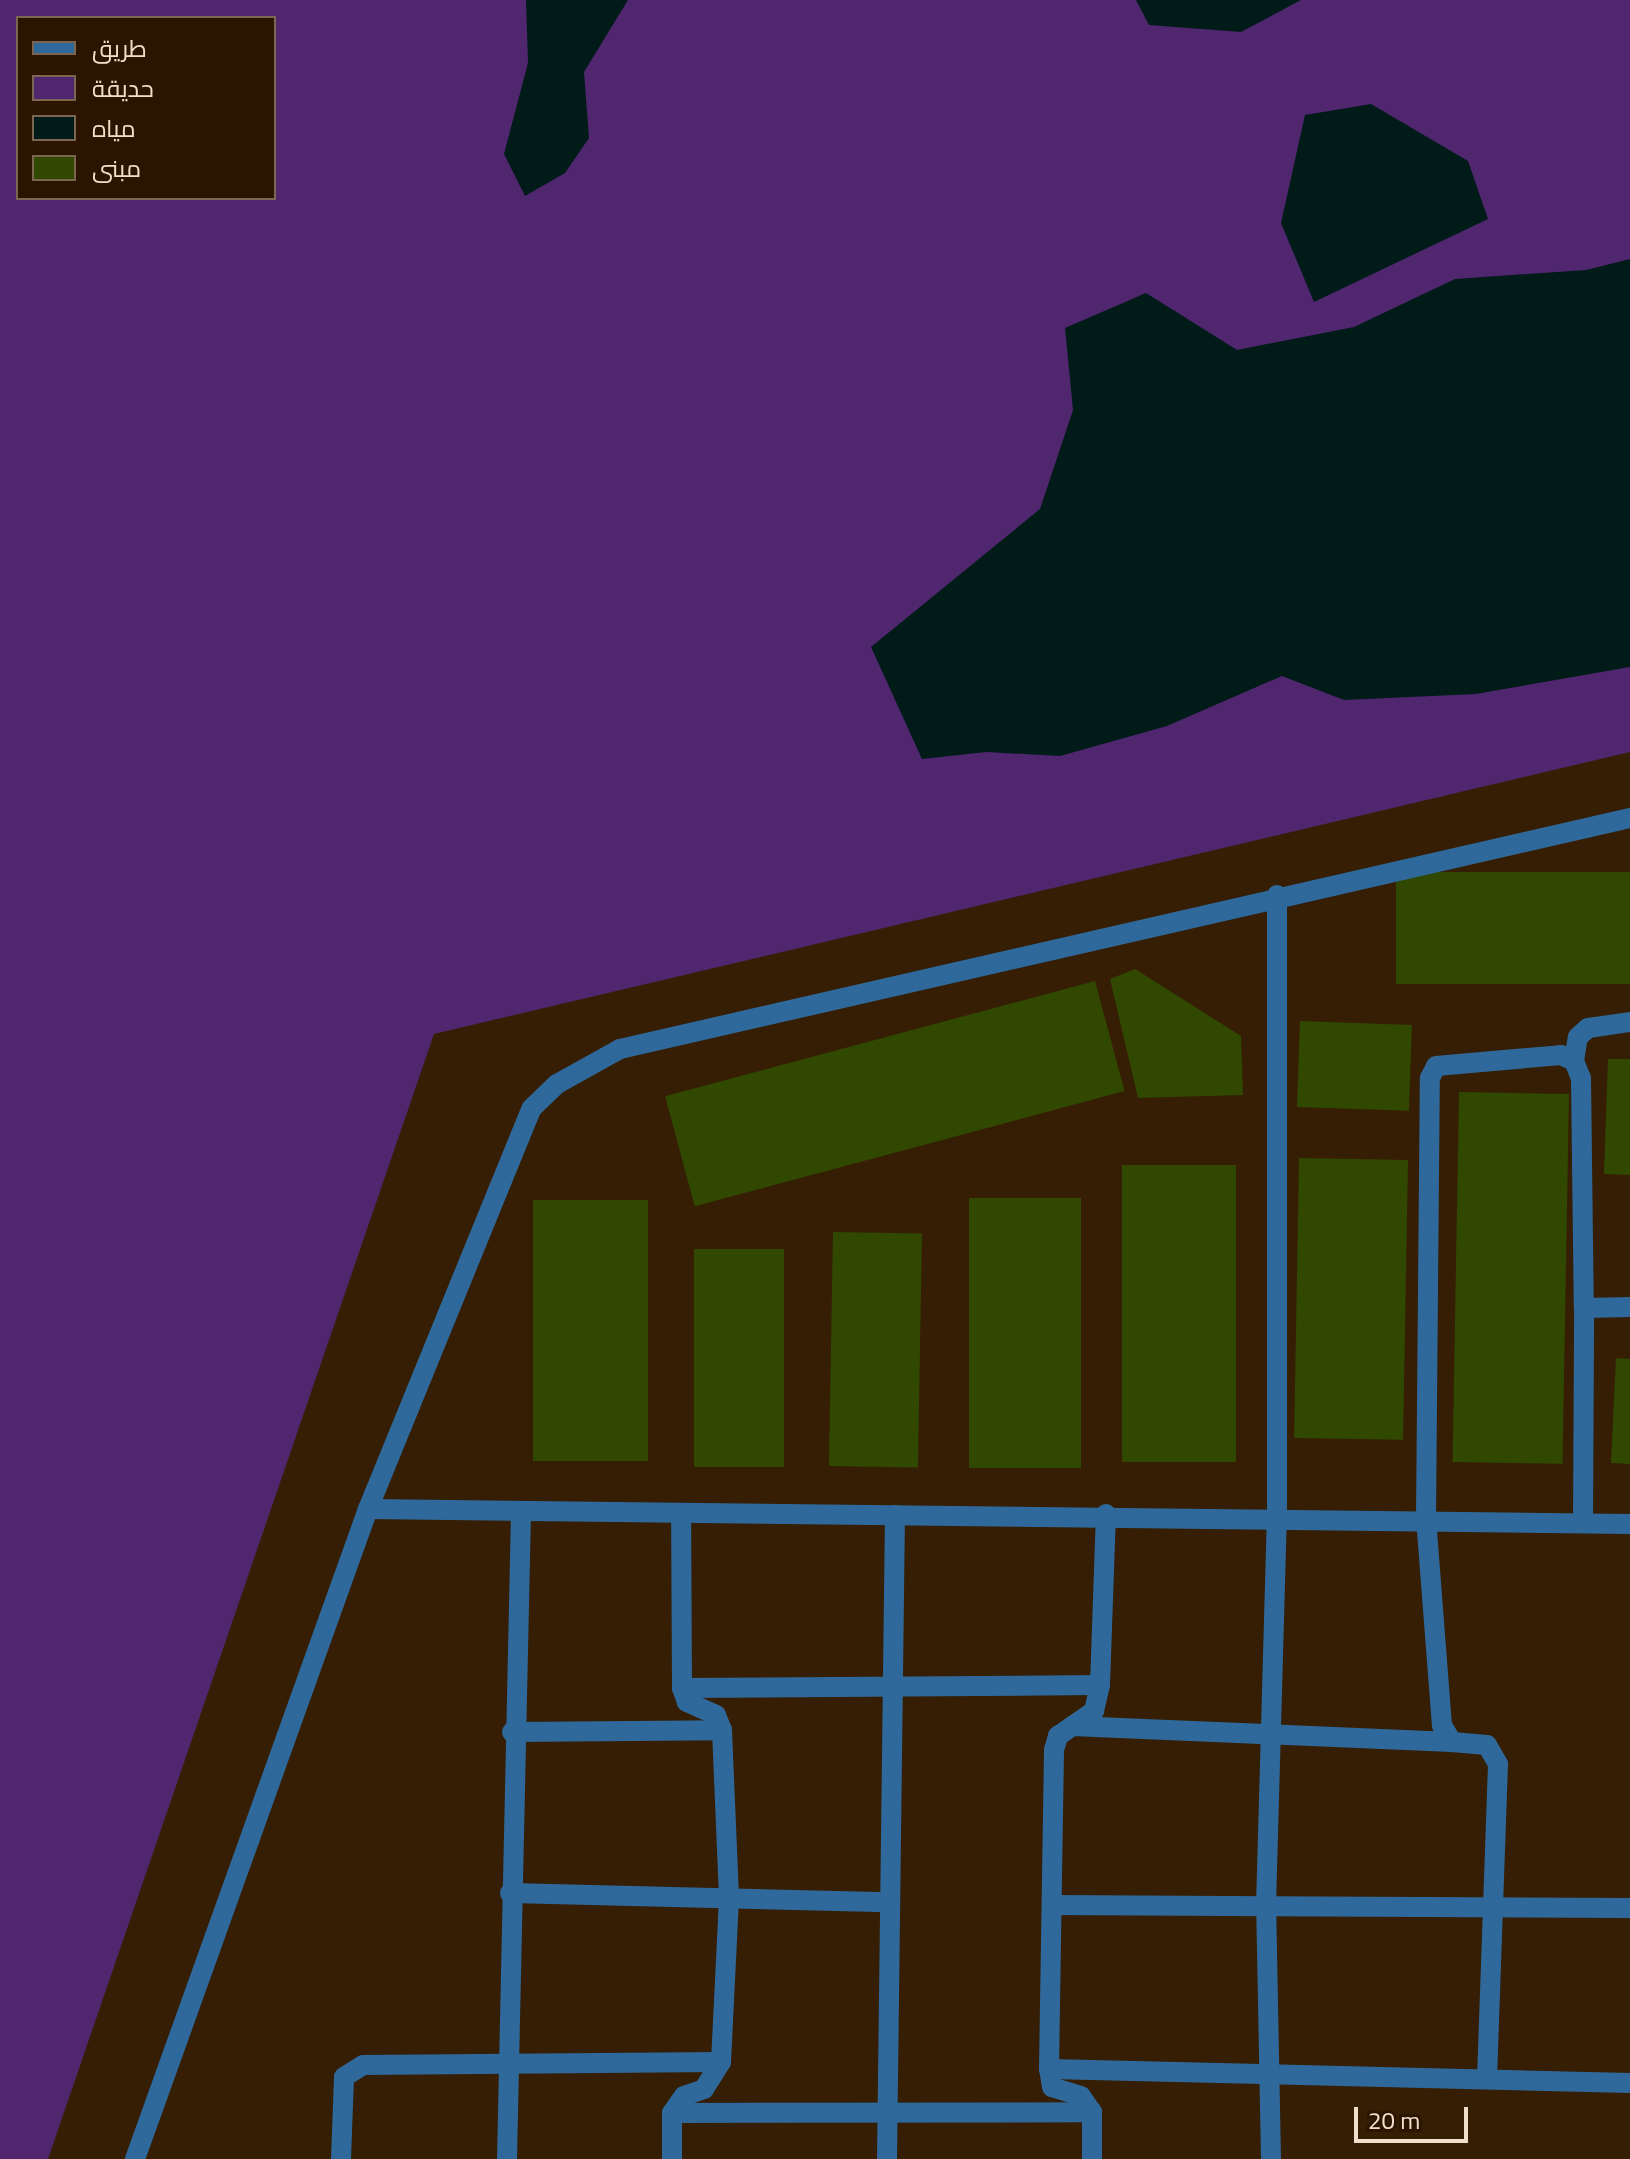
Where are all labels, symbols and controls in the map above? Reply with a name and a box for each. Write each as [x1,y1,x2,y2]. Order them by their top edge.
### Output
legend [16,16,276,200]
text: طريق [92,26,147,71]
text: حديقة [92,66,154,111]
text: مياه [92,106,136,151]
text: مبنى [92,146,141,191]
scale bar [1358,2091,1472,2141]
text: 20 m [1368,2098,1420,2143]

